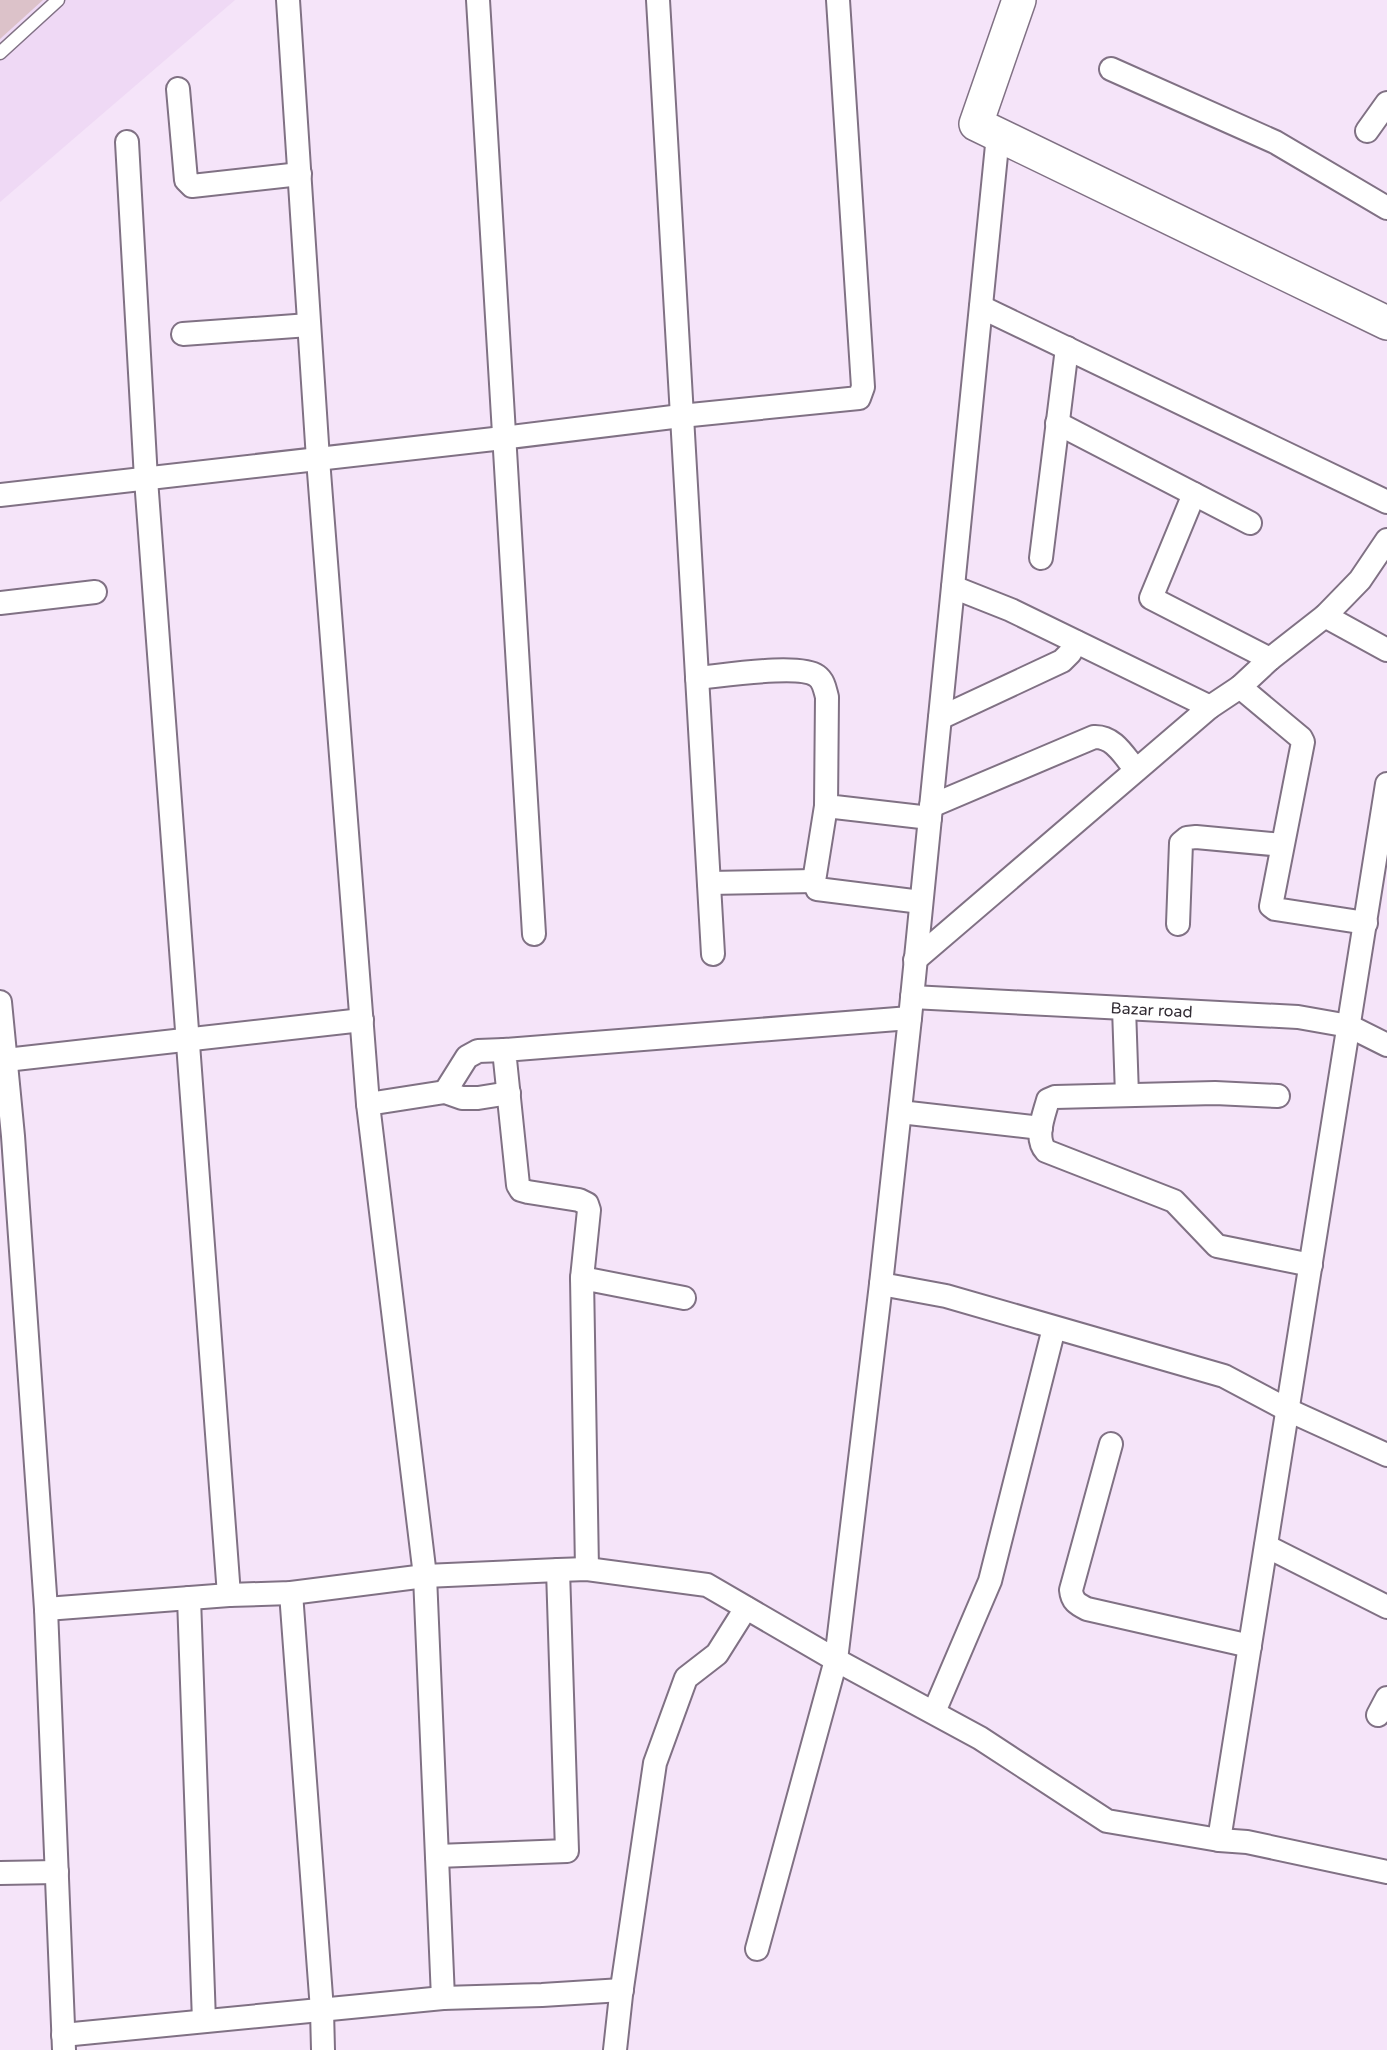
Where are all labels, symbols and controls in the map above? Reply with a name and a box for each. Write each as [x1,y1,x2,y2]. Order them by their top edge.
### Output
street label: Bazar road [1110,998,1193,1023]

